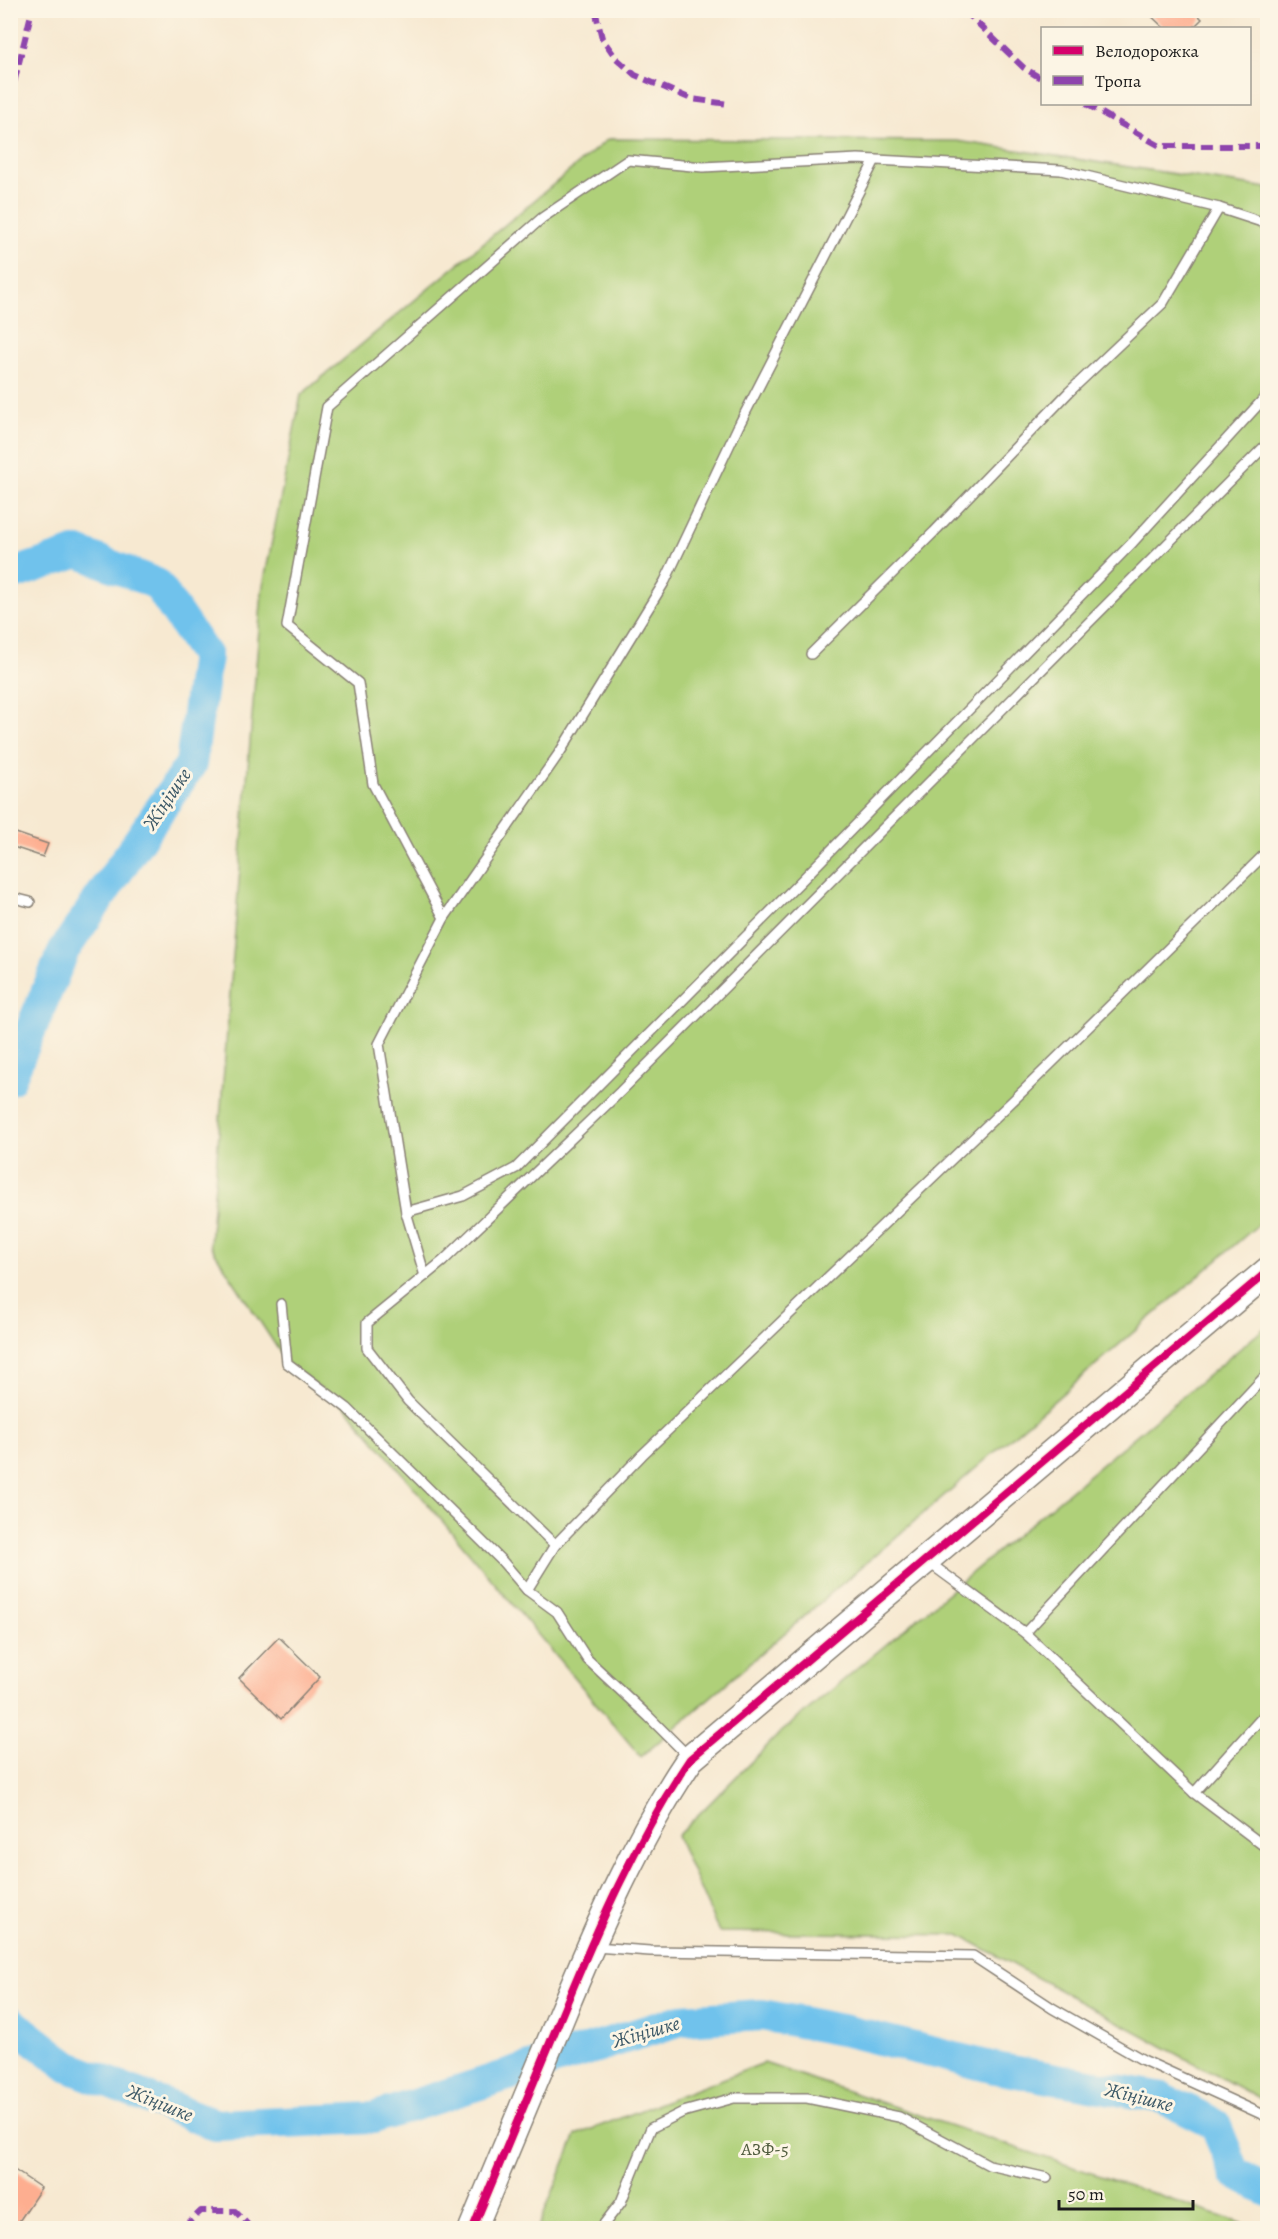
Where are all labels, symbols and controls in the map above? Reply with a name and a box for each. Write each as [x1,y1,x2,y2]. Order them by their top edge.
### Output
legend [1041,27,1251,105]
text: Велодорожка [1095,39,1200,63]
text: Тропа [1095,69,1142,93]
water label: Жіңішке [136,763,198,836]
water label: Жіңішке [608,2009,683,2055]
water label: Жіңішке [1101,2075,1176,2118]
water label: Жіңішке [122,2077,197,2128]
park label: АЗФ-5 [740,2137,789,2161]
scale bar [1059,2173,1192,2211]
text: 50 m [1068,2182,1104,2206]

